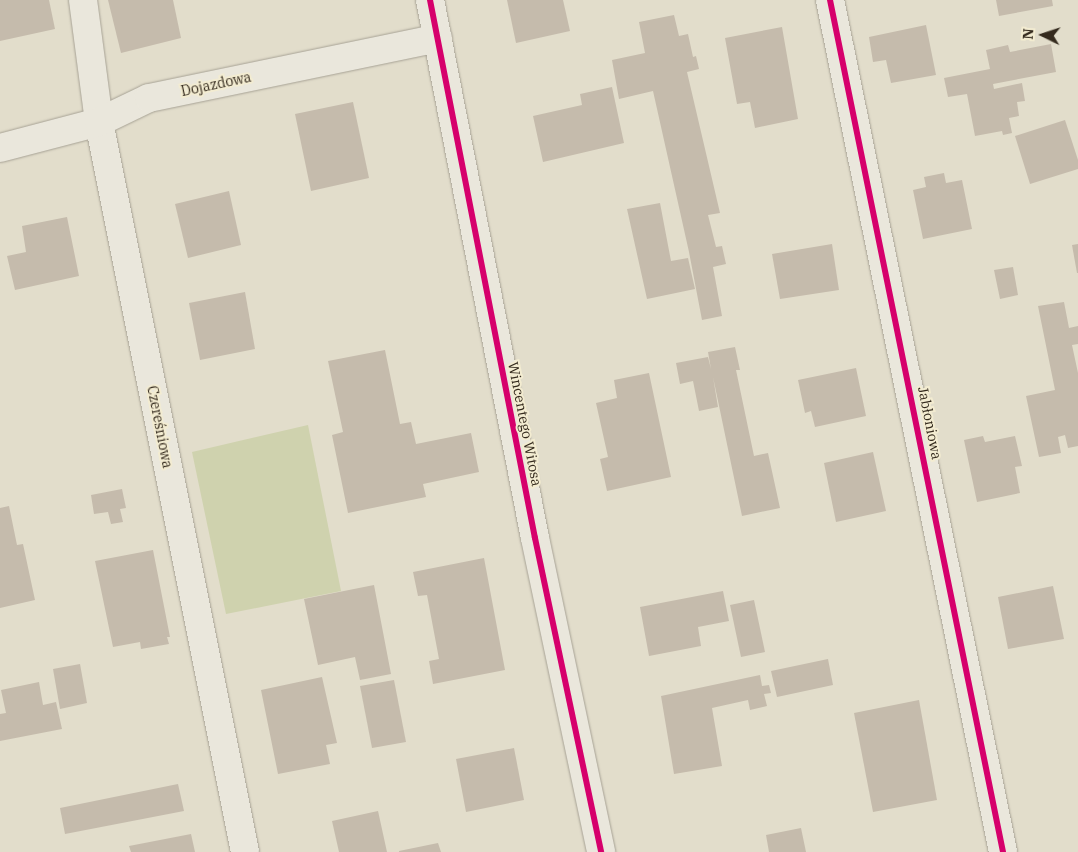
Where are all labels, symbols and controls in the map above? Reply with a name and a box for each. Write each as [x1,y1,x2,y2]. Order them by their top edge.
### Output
north arrow [1018,10,1068,60]
text: N [1019,28,1037,40]
street label: Dojazdowa [179,68,253,100]
street label: Wincentego Witosa [505,360,545,488]
street label: Czereśniowa [144,384,176,470]
street label: Jabłoniowa [915,385,945,461]

